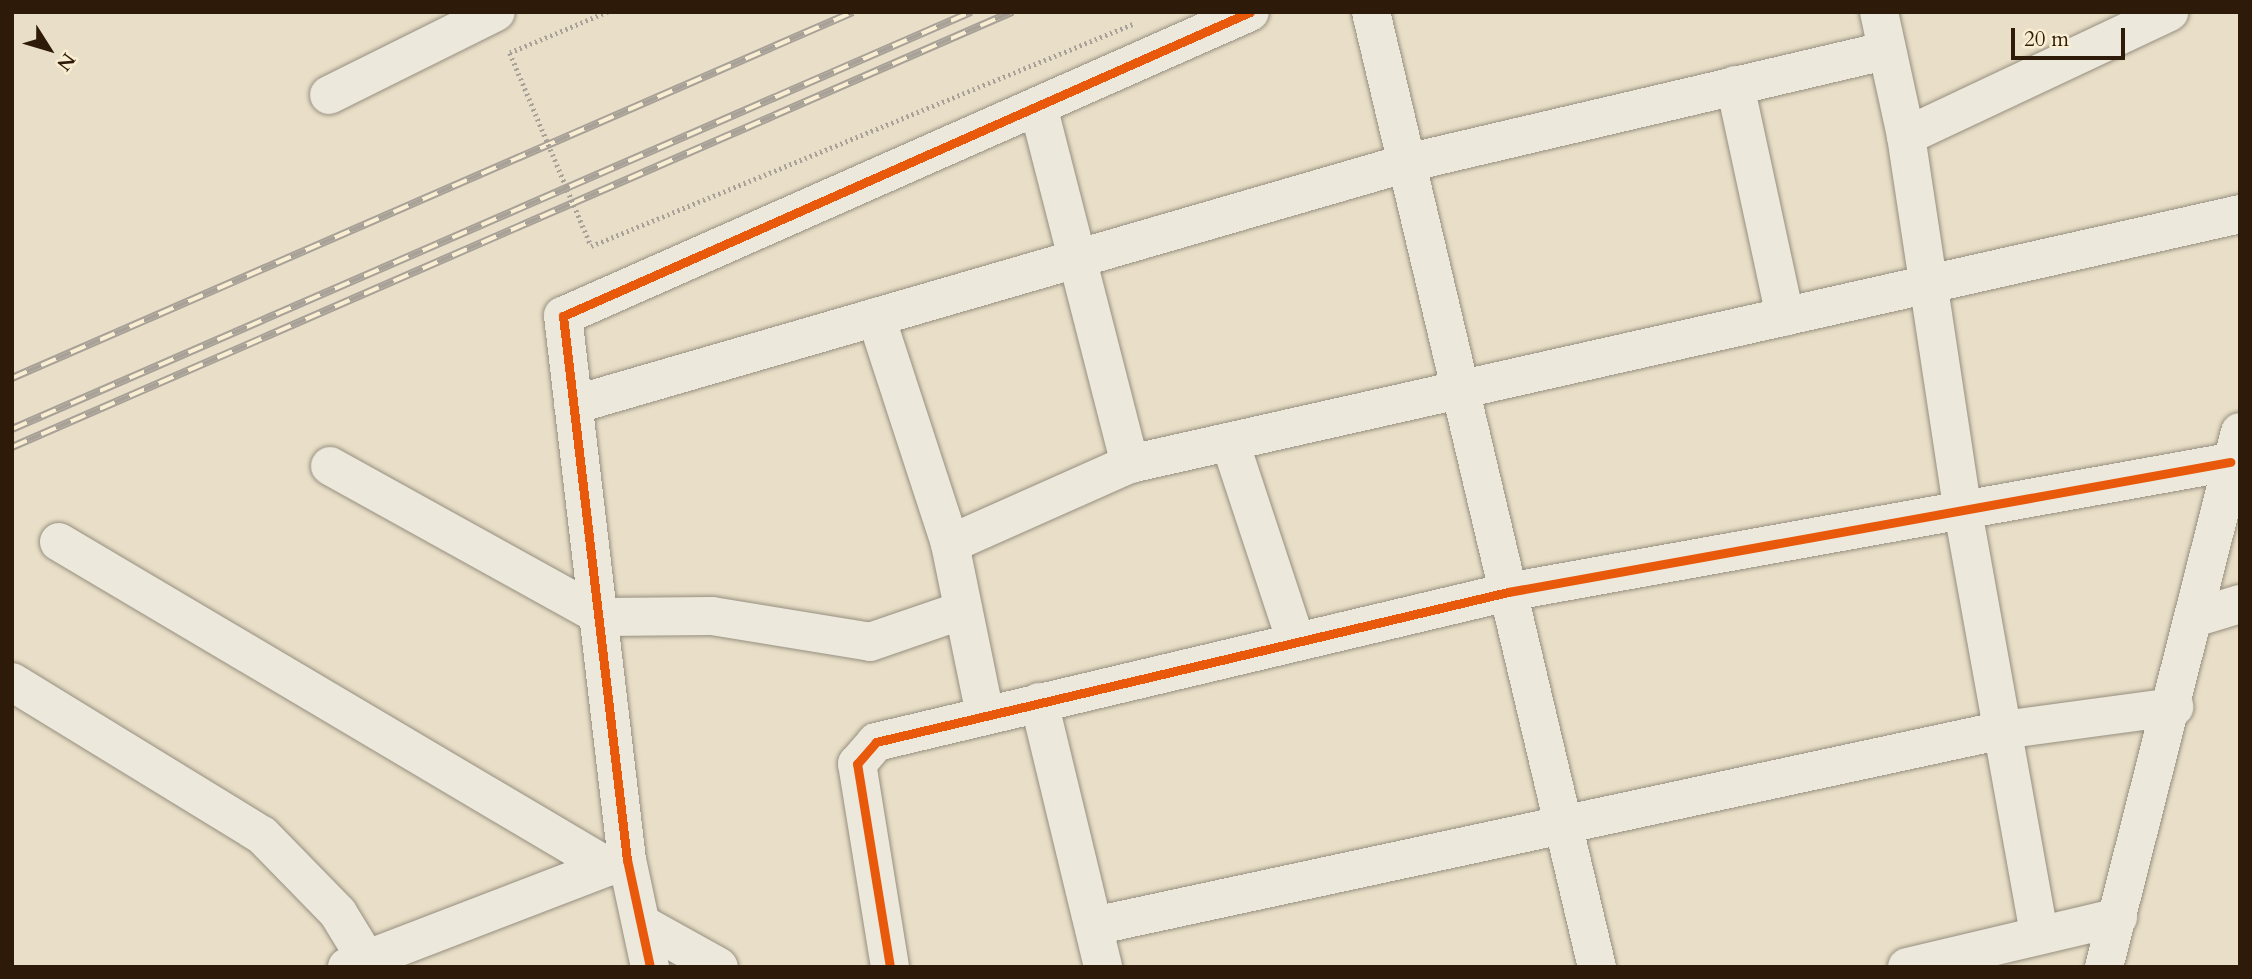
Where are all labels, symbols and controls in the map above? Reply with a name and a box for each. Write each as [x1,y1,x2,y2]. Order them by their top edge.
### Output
north arrow [14,14,84,84]
scale bar [2014,14,2128,58]
text: 20 m [2024,25,2069,54]
text: N [50,47,81,76]

